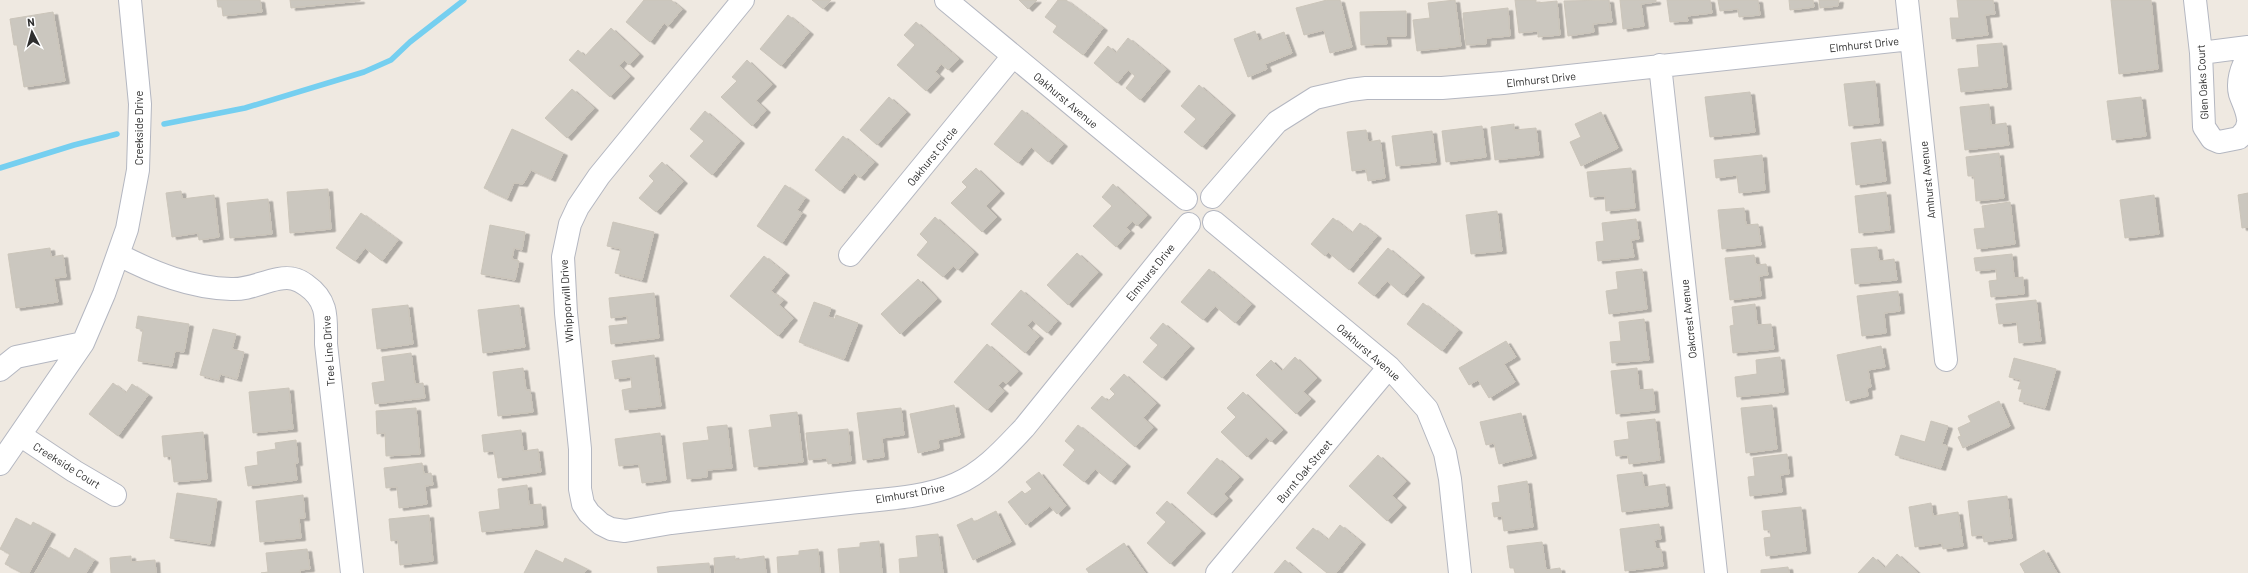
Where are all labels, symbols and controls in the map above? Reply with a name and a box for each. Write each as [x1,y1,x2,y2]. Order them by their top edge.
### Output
north arrow [12,12,52,52]
text: N [27,15,35,28]
street label: Elmhurst Drive [1828,34,1900,54]
street label: Glen Oaks Court [2194,44,2210,120]
street label: Oakhurst Avenue [1031,69,1101,131]
street label: Elmhurst Drive [1505,69,1577,89]
street label: Creekside Drive [132,91,145,165]
street label: Oakhurst Circle [904,124,960,188]
street label: Amhurst Avenue [1916,140,1938,219]
street label: Elmhurst Drive [1123,241,1177,303]
street label: Whipporwill Drive [557,259,575,343]
street label: Oakcrest Avenue [1677,279,1699,359]
street label: Tree Line Drive [319,315,337,387]
street label: Oakhurst Avenue [1334,321,1404,383]
street label: Burnt Oak Street [1274,437,1334,505]
street label: Creekside Court [31,439,103,491]
street label: Elmhurst Drive [874,480,946,505]

